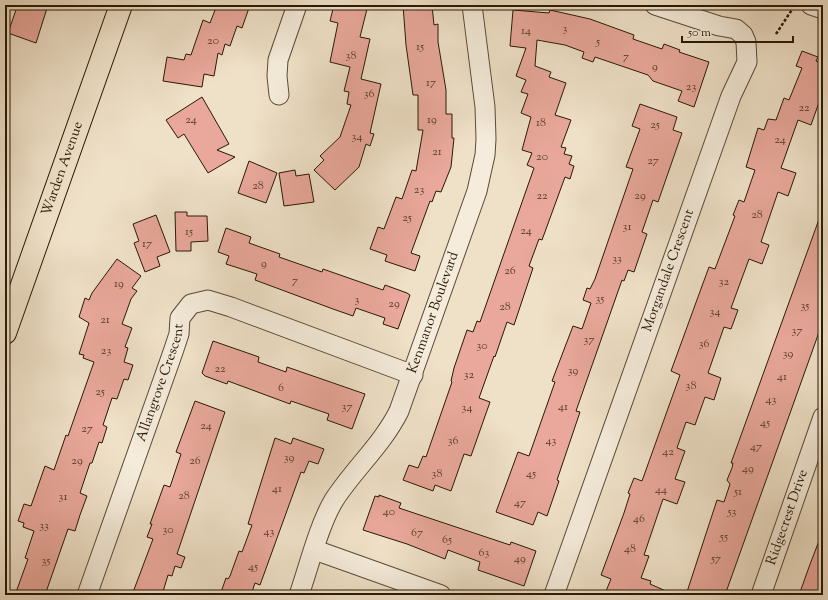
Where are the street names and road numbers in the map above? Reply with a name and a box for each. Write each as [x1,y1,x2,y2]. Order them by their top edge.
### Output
street label: Warden Avenue [37,119,89,219]
street label: Morgandale Crescent [638,207,700,335]
street label: Kenmanor Boulevard [403,249,465,376]
street label: Allangrove Crescent [132,323,190,445]
street label: Ridgecrest Drive [762,467,814,568]

